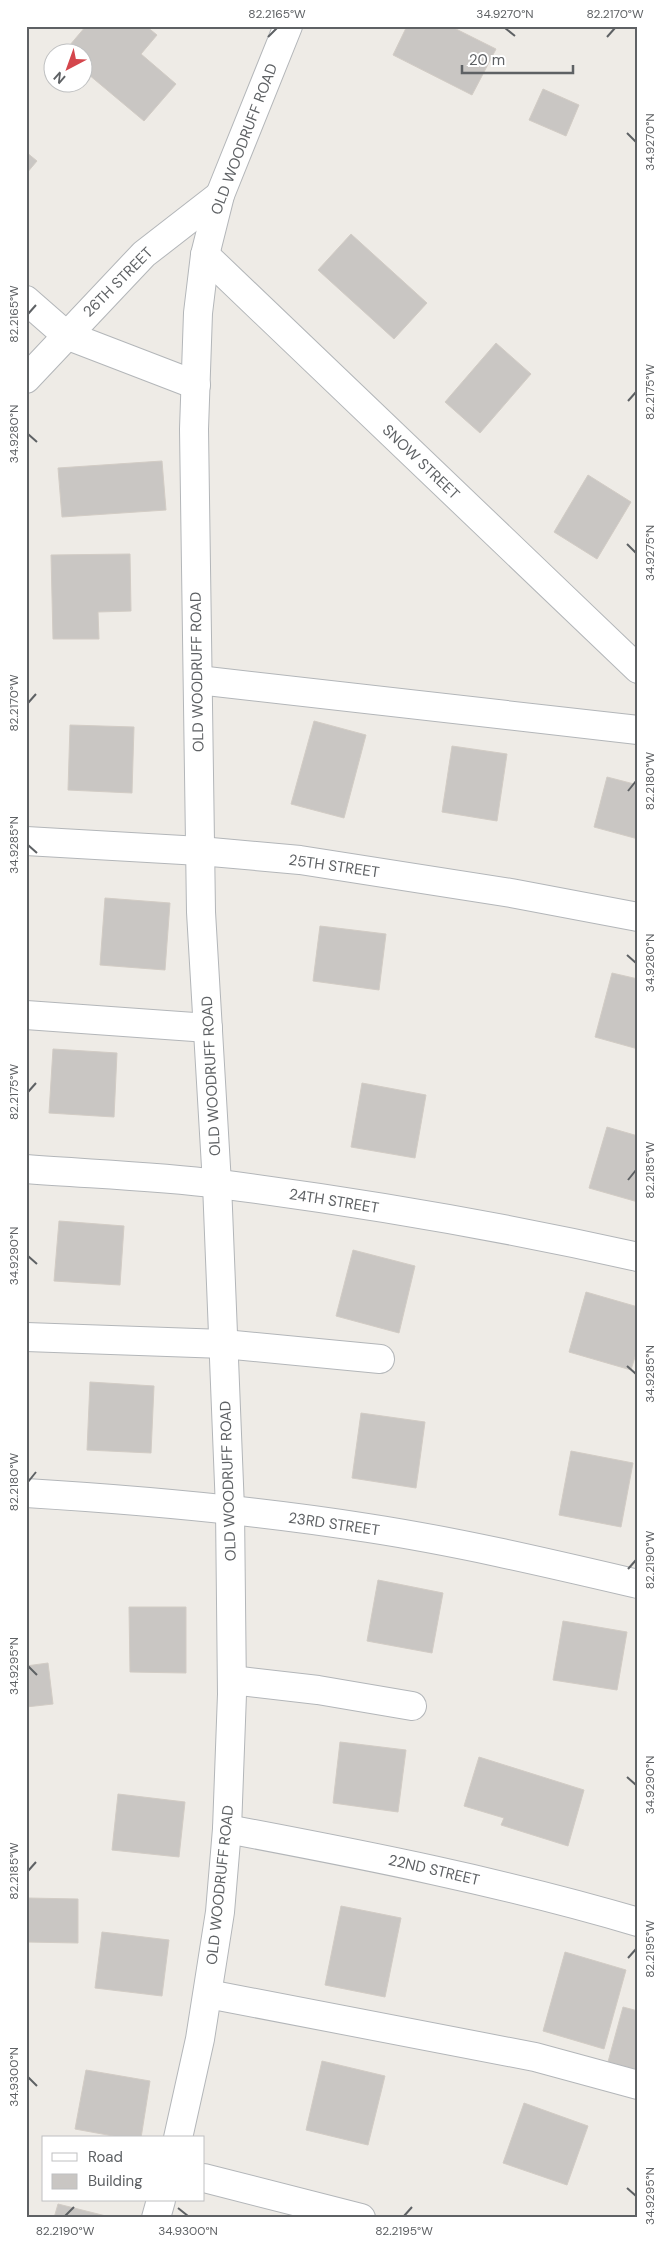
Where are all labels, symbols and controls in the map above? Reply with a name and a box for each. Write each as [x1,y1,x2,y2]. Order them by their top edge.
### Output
text: 82.2165°W [248,6,306,22]
text: 34.9270°N [476,6,534,22]
text: 82.2170°W [586,6,644,22]
north arrow [42,42,92,92]
scale bar [462,42,573,74]
text: 20 m [469,50,505,70]
street label: OLD WOODRUFF ROAD [206,61,282,217]
text: N [50,68,69,88]
text: 34.9270°N [642,113,658,171]
street label: 26TH STREET [79,243,157,321]
text: 82.2165°W [6,285,22,343]
text: 82.2175°W [642,364,658,420]
text: 34.9280°N [6,405,22,463]
street label: SNOW STREET [378,420,464,504]
text: 34.9275°N [642,525,658,581]
street label: OLD WOODRUFF ROAD [186,592,208,752]
text: 82.2170°W [6,674,22,732]
text: 82.2180°W [642,751,658,810]
text: 34.9285°N [6,816,22,874]
street label: 25TH STREET [287,850,381,882]
text: 34.9280°N [642,934,658,992]
street label: OLD WOODRUFF ROAD [197,995,225,1157]
text: 82.2175°W [6,1064,22,1120]
text: 82.2185°W [642,1141,658,1199]
street label: 24TH STREET [288,1184,380,1218]
text: 34.9290°N [6,1227,22,1285]
text: 34.9285°N [642,1345,658,1403]
street label: OLD WOODRUFF ROAD [215,1401,241,1561]
text: 82.2180°W [6,1452,22,1511]
street label: 23RD STREET [287,1508,381,1540]
text: 82.2190°W [642,1530,658,1589]
text: 34.9295°N [6,1637,22,1695]
text: 34.9290°N [642,1756,658,1814]
street label: OLD WOODRUFF ROAD [202,1804,238,1966]
text: 82.2185°W [6,1842,22,1900]
street label: 22ND STREET [386,1850,482,1890]
text: 82.2195°W [642,1920,658,1978]
text: 34.9300°N [6,2047,22,2107]
legend [42,2136,205,2202]
text: Road [88,2147,123,2167]
text: 34.9295°N [642,2167,658,2225]
text: Building [88,2171,143,2191]
text: 82.2190°W [36,2223,95,2239]
text: 34.9300°N [158,2223,218,2239]
text: 82.2195°W [375,2223,433,2239]

